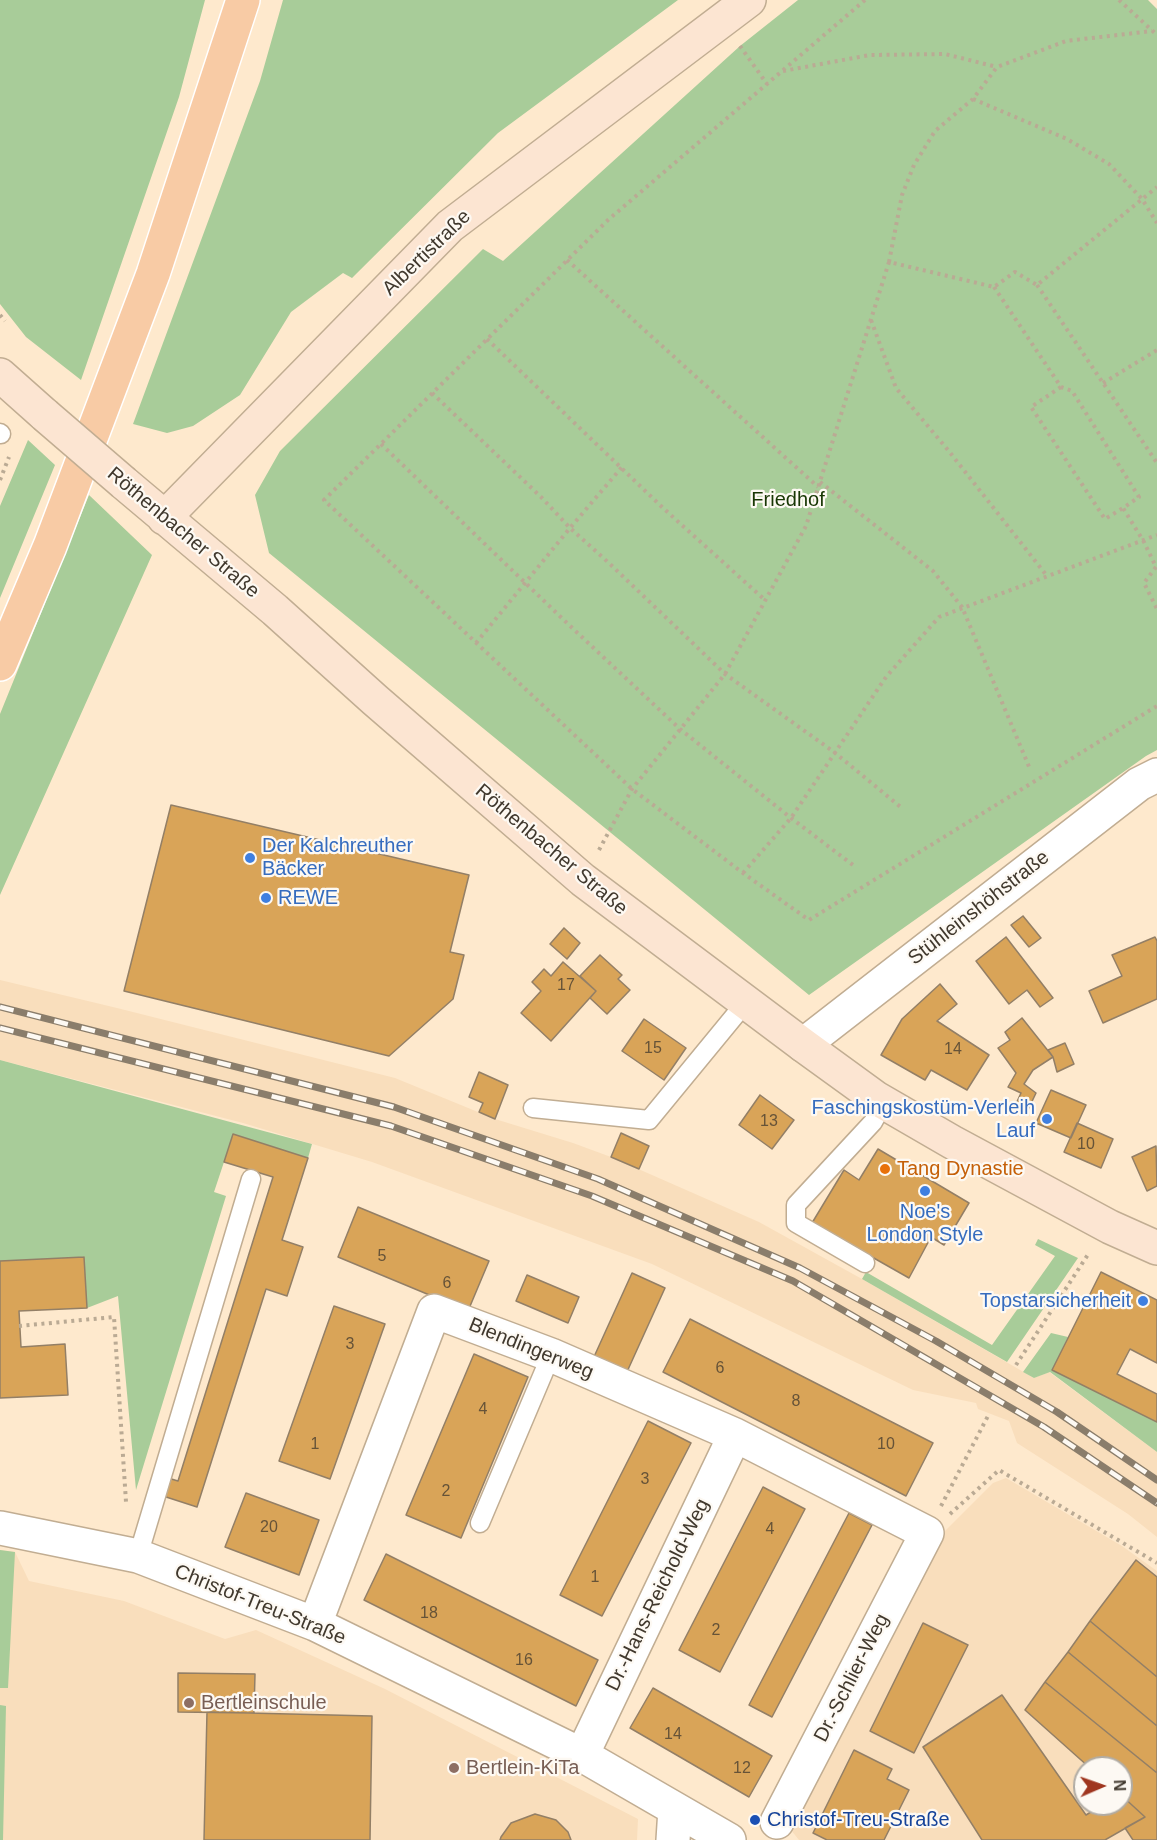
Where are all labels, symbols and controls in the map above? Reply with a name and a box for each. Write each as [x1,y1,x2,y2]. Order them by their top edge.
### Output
street label: Albertistraße [378,205,476,301]
street label: Röthenbacher Straße [102,462,264,604]
park label: Friedhof [751,488,825,512]
street label: Röthenbacher Straße [470,779,632,921]
place label: Der Kalchreuther Bäcker [262,834,413,881]
street label: Stühleinshöhstraße [904,845,1054,971]
marker: Der Kalchreuther Bäcker [243,851,257,865]
place label: REWE [278,886,338,910]
marker: REWE [259,891,273,905]
house number: 17 [557,976,575,996]
house number: 15 [644,1039,662,1059]
house number: 14 [944,1040,962,1060]
place label: Faschingskostüm-Verleih Lauf [812,1096,1035,1143]
house number: 13 [760,1112,778,1132]
marker: Faschingskostüm-Verleih Lauf [1040,1112,1054,1126]
house number: 10 [1077,1135,1095,1155]
place label: Tang Dynastie [897,1157,1024,1181]
marker: Tang Dynastie [878,1162,892,1176]
marker: Noe's London Style [918,1184,932,1198]
place label: Noe's London Style [867,1200,983,1247]
house number: 5 [378,1247,386,1267]
house number: 6 [443,1274,451,1294]
place label: Topstarsicherheit [980,1289,1131,1313]
marker: Topstarsicherheit [1136,1294,1150,1308]
street label: Blendingerweg [465,1313,597,1385]
house number: 3 [346,1335,354,1355]
house number: 6 [716,1359,724,1379]
house number: 8 [792,1392,800,1412]
house number: 4 [479,1400,487,1420]
house number: 1 [311,1435,319,1455]
house number: 10 [877,1435,895,1455]
house number: 3 [641,1470,649,1490]
house number: 2 [442,1482,450,1502]
street label: Dr.-Hans-Reichold-Weg [601,1495,715,1695]
house number: 20 [260,1518,278,1538]
house number: 4 [766,1520,774,1540]
street label: Christof-Treu-Straße [171,1560,349,1650]
house number: 1 [591,1568,599,1588]
house number: 18 [420,1604,438,1624]
street label: Dr.-Schlier-Weg [809,1610,895,1746]
house number: 2 [712,1621,720,1641]
house number: 16 [515,1651,533,1671]
place label: Bertleinschule [201,1691,327,1715]
marker: Bertleinschule [182,1696,196,1710]
house number: 14 [664,1725,682,1745]
place label: Bertlein-KiTa [466,1756,579,1780]
north arrow [1073,1756,1133,1816]
house number: 12 [733,1759,751,1779]
marker: Bertlein-KiTa [447,1761,461,1775]
text: N [1111,1779,1128,1791]
place label: Christof-Treu-Straße [767,1808,950,1832]
marker: Christof-Treu-Straße [748,1813,762,1827]

